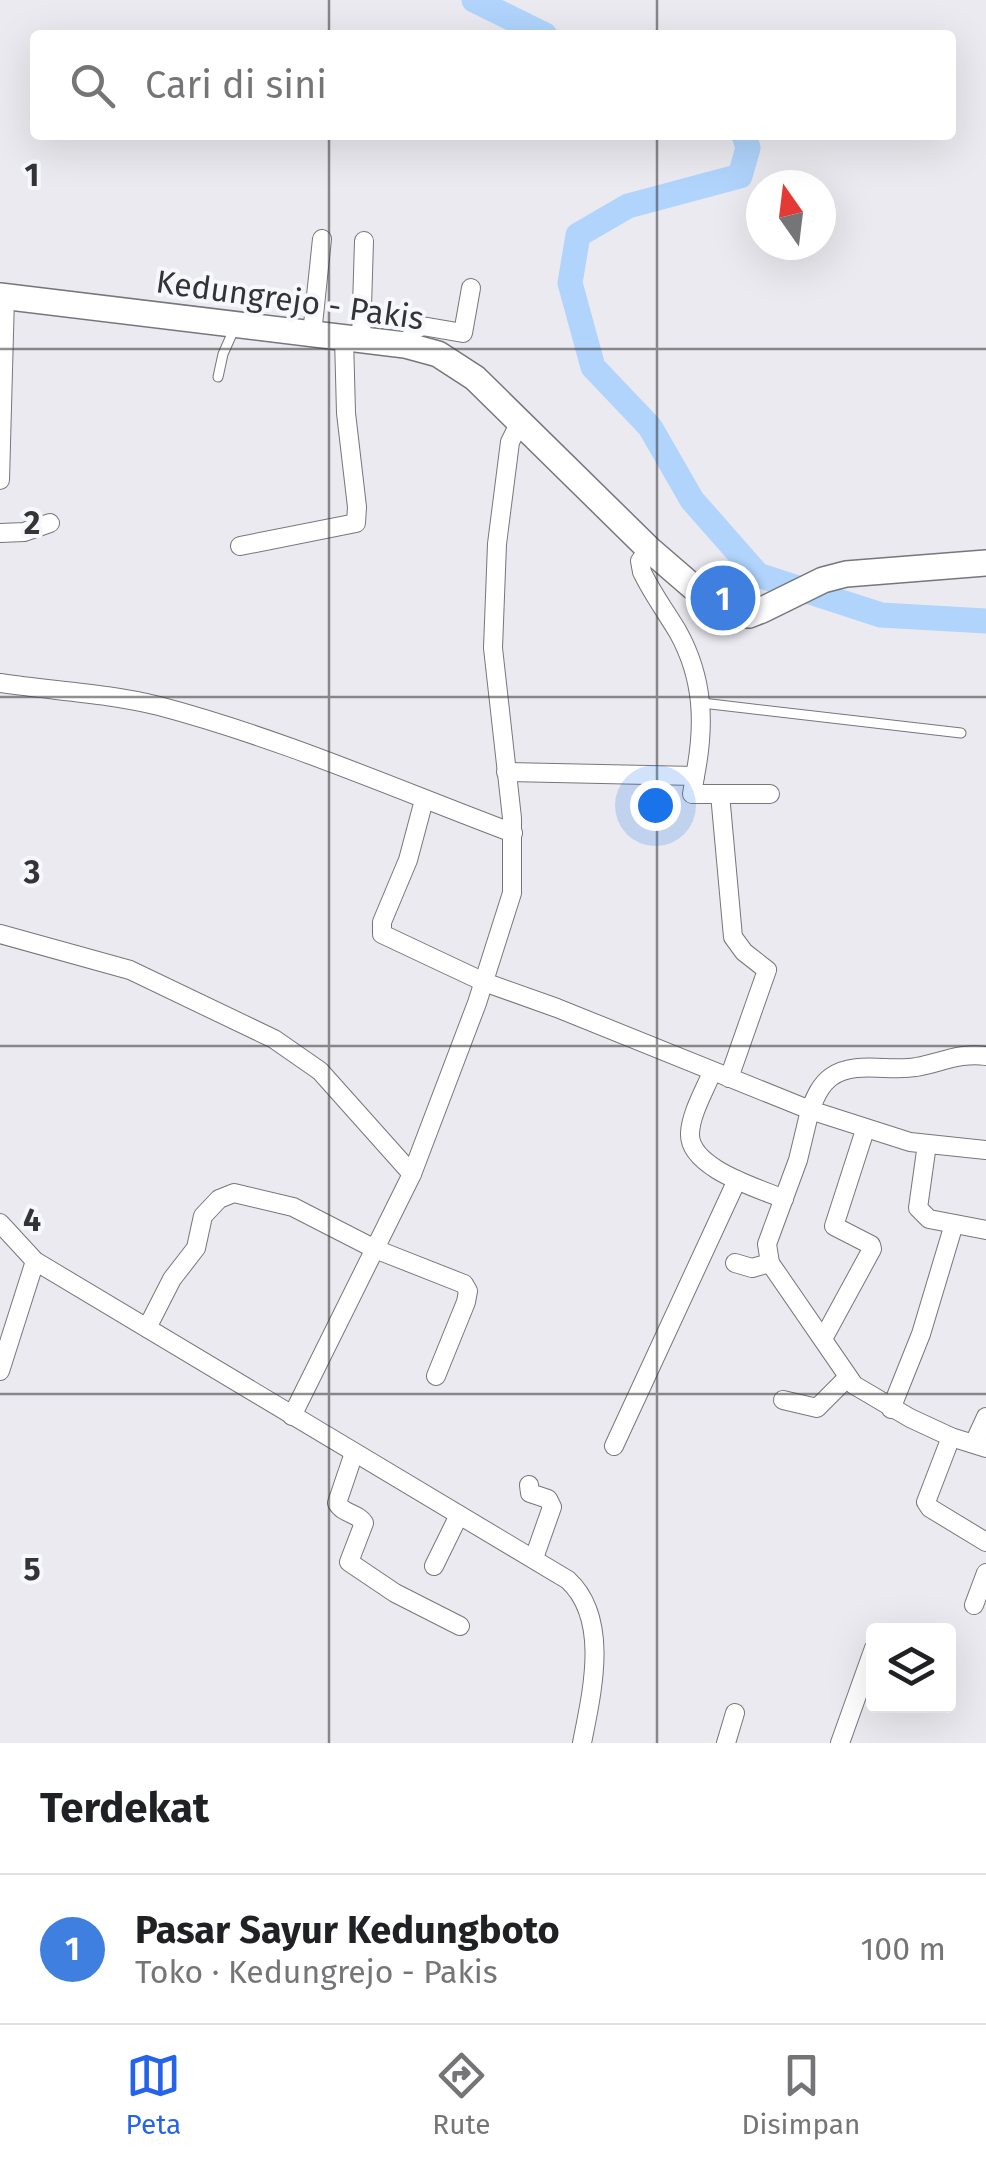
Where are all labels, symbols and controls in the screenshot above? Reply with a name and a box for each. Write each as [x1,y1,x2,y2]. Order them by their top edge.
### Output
search box [30,30,956,140]
icon: search [65,58,120,113]
text: Cari di sini [145,62,327,108]
text: 1 [25,156,39,194]
north arrow [746,170,836,260]
street label: Kedungrejo - Pakis [154,262,426,338]
text: 2 [24,504,40,542]
pin: 1 [690,560,756,636]
your location [630,780,681,831]
text: 3 [23,853,40,891]
text: 4 [23,1201,41,1239]
text: 5 [23,1550,41,1588]
map controls [866,1623,956,1713]
button: layers [866,1623,956,1713]
text: Terdekat [40,1783,209,1833]
text: Pasar Sayur Kedungboto [135,1907,560,1953]
text: 1 [65,1930,80,1968]
text: 100 m [861,1930,946,1968]
text: Toko · Kedungrejo - Pakis [135,1953,498,1991]
tab: Peta [126,2048,181,2141]
tab: Rute [432,2048,491,2141]
tab: Disimpan [742,2048,860,2141]

